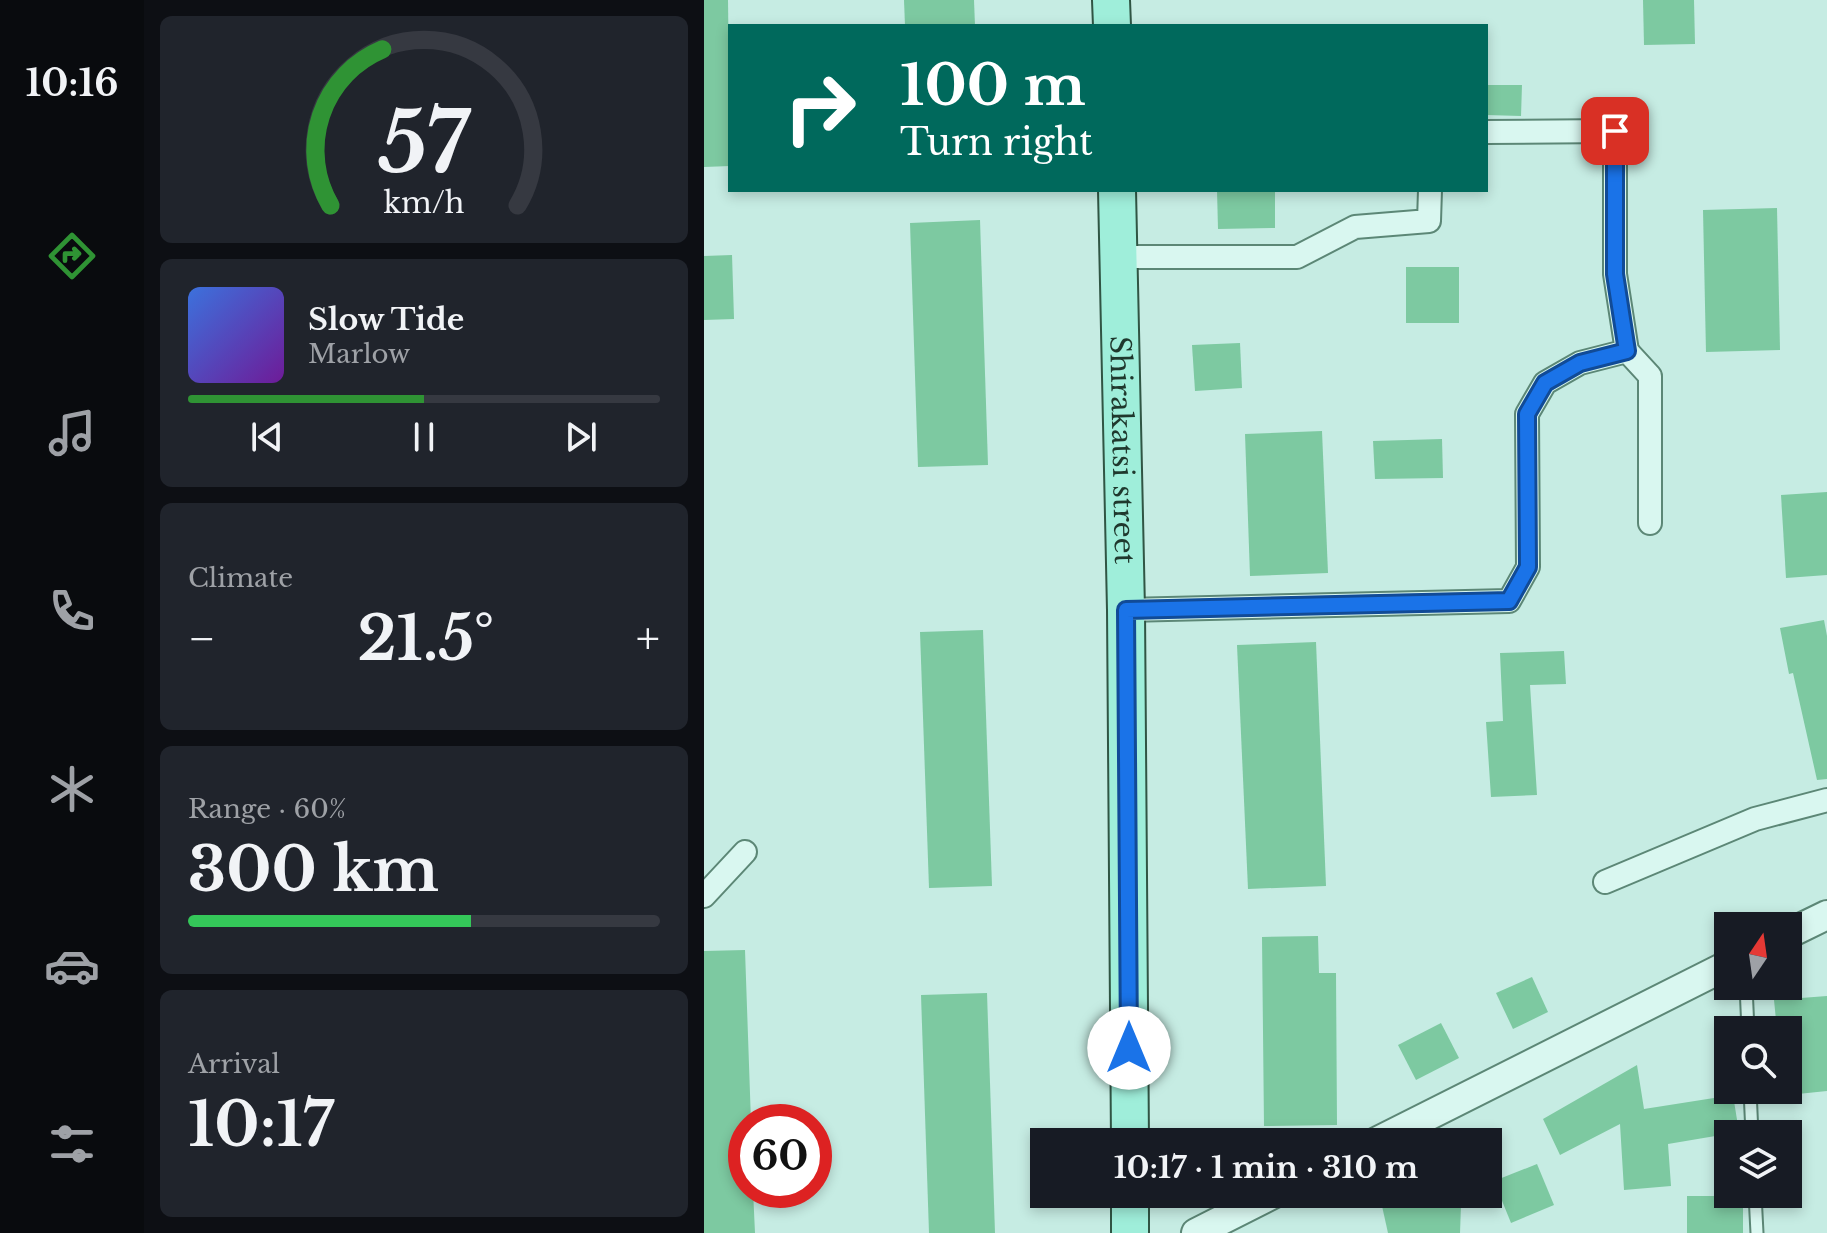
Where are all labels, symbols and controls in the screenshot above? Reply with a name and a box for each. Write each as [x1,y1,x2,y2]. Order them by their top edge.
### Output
text: 100 m [900,51,1086,120]
icon: right [768,56,872,160]
text: 10:16 [25,61,119,106]
text: 57 [378,90,471,193]
pin [1581,97,1649,165]
icon: arrive [1593,109,1637,153]
text: Turn right [900,120,1093,165]
text: km/h [383,185,465,221]
icon: directions [44,228,100,284]
text: Slow Tide [308,301,464,338]
street label: Shirakatsi street [1102,335,1142,565]
text: Marlow [308,338,410,370]
icon: music [44,405,100,461]
icon: previous [245,415,289,459]
icon: pause [402,415,446,459]
icon: next [559,415,603,459]
text: Climate [188,562,293,594]
icon: phone [44,583,100,639]
text: 21.5° [358,602,494,676]
text: − [188,611,216,666]
text: + [636,611,660,666]
icon: climate [44,761,100,817]
text: Range · 60% [188,793,346,825]
text: 300 km [188,833,439,907]
north arrow [1714,912,1802,1000]
map controls [1714,912,1802,1208]
icon: car [44,938,100,994]
position arrow [1087,1006,1171,1090]
button: search [1714,1016,1802,1104]
text: Arrival [188,1048,280,1080]
text: 10:17 [188,1088,334,1162]
speed limit sign: 60 [728,1104,832,1208]
icon: filters [44,1116,100,1172]
button: layers [1714,1120,1802,1208]
text: 10:17 · 1 min · 310 m [1114,1149,1418,1186]

